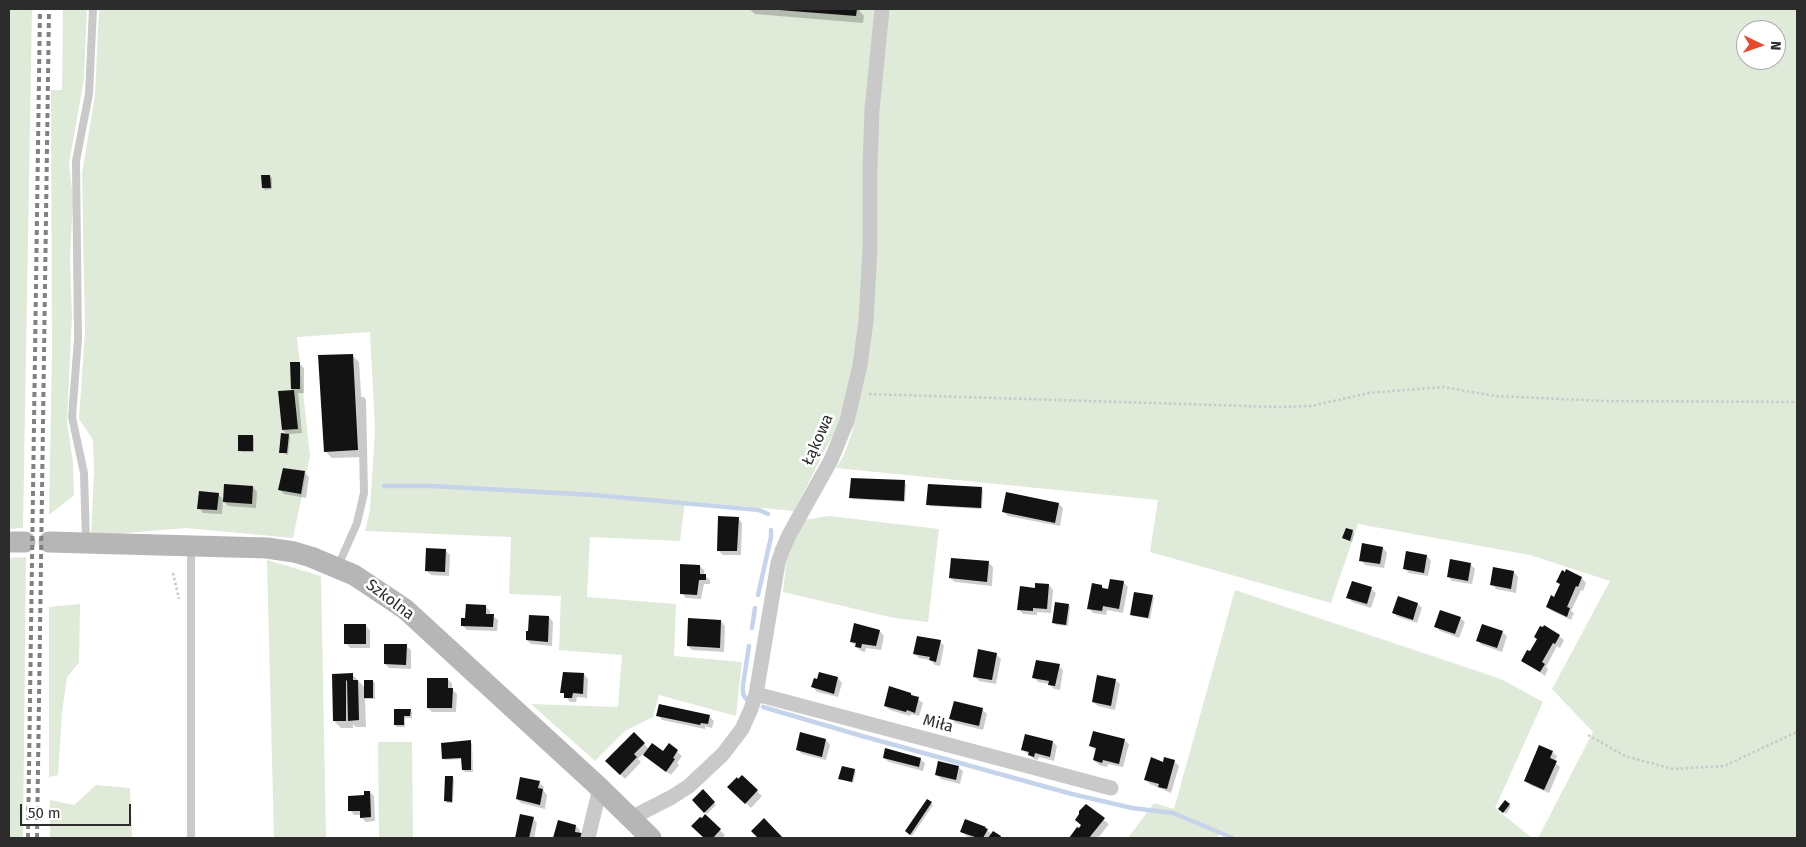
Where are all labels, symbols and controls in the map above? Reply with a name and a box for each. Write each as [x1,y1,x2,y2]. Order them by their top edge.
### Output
north arrow [1736,20,1786,70]
text: N [1767,41,1784,51]
street label: Łąkowa [798,411,838,469]
street label: Szkolna [362,576,418,624]
street label: Miła [921,711,955,737]
scale bar [22,794,134,826]
text: 50 m [28,804,61,822]

